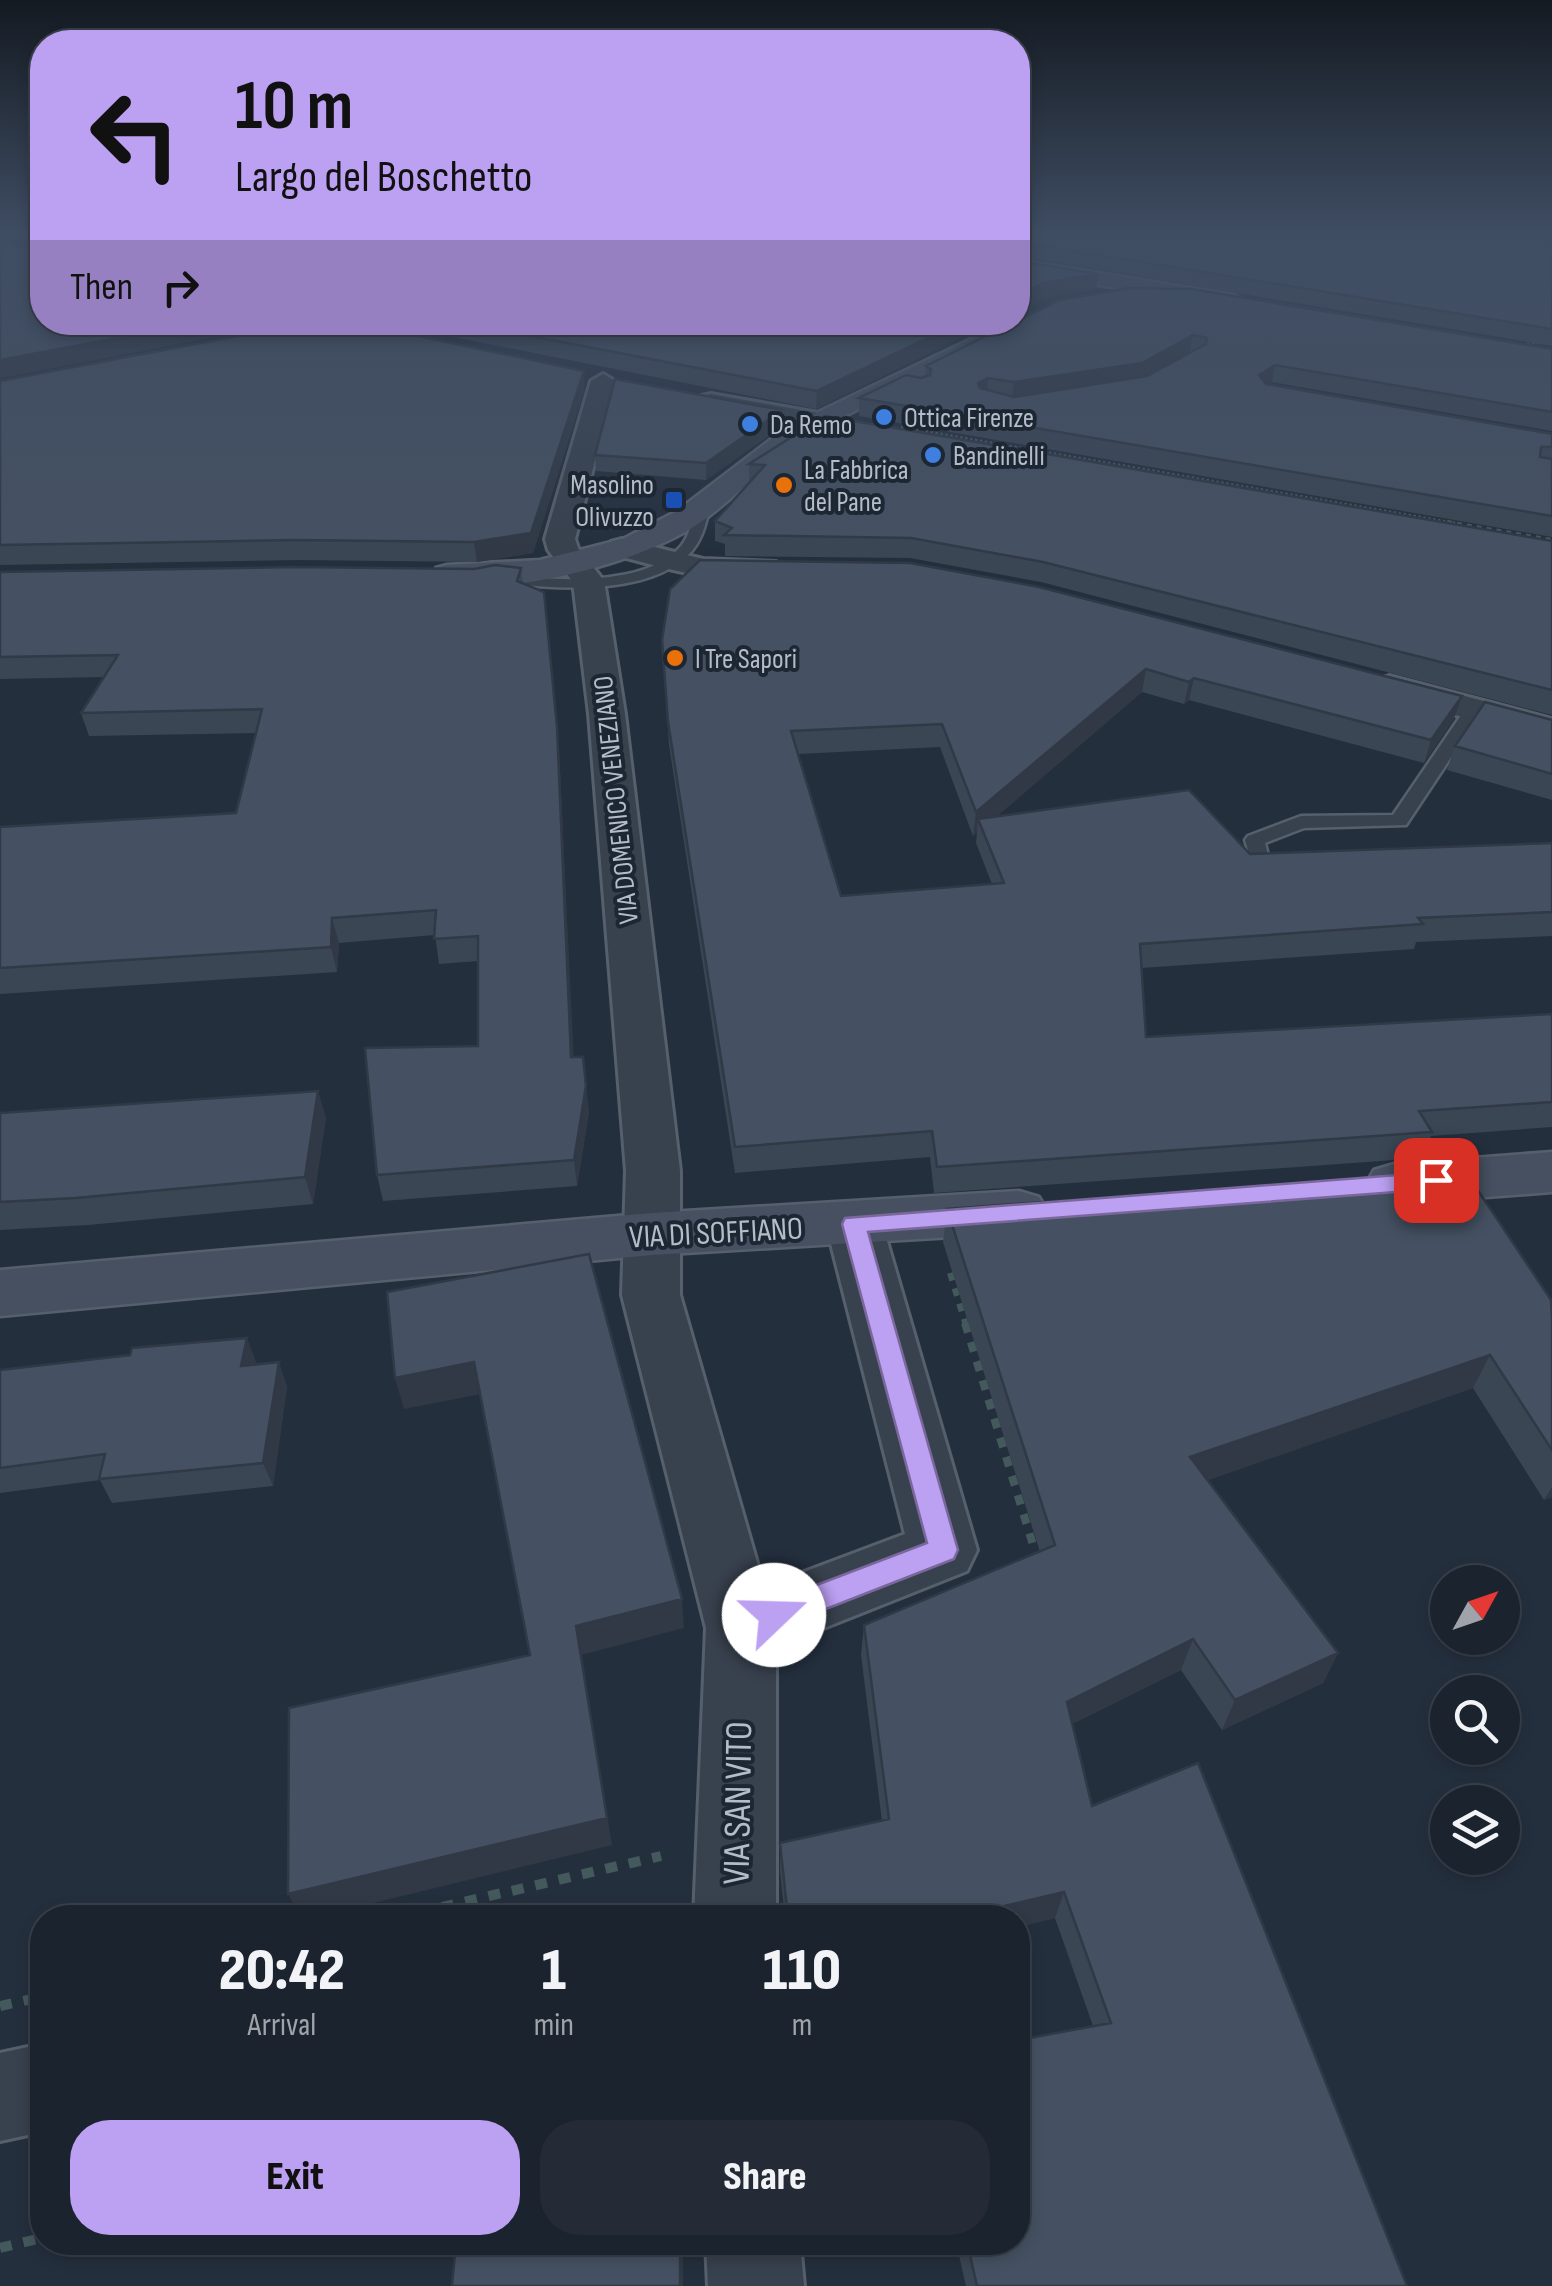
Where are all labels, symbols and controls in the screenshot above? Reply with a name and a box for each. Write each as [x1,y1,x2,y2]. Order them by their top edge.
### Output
text: 10 m [235,65,353,149]
icon: left [70,70,200,200]
text: Largo del Boschetto [235,150,532,205]
icon: right [153,260,208,315]
text: Then [70,265,133,310]
place label: Ottica Firenze [904,402,1034,435]
marker: Ottica Firenze [873,406,895,428]
place label: Da Remo [770,409,852,442]
marker: Da Remo [739,413,761,435]
place label: Bandinelli [953,440,1045,473]
marker: Bandinelli [922,444,944,466]
place label: La Fabbrica del Pane [804,454,909,519]
place label: Masolino Olivuzzo [570,469,654,534]
marker: La Fabbrica del Pane [773,474,795,496]
marker: Masolino Olivuzzo [663,489,685,511]
place label: I Tre Sapori [695,643,797,676]
marker: I Tre Sapori [664,647,686,669]
street label: VIA DOMENICO VENEZIANO [587,674,646,926]
pin [1394,1138,1479,1223]
icon: arrive [1409,1153,1464,1208]
street label: VIA DI SOFFIANO [628,1209,804,1258]
position arrow [722,1563,826,1667]
north arrow [1430,1565,1520,1655]
map controls [1430,1565,1520,1875]
button: search [1430,1675,1520,1765]
street label: VIA SAN VITO [715,1721,762,1885]
button: layers [1430,1785,1520,1875]
text: 20:42 [219,1935,345,2007]
text: 1 [541,1935,566,2007]
text: 110 [763,1935,841,2007]
text: Arrival [247,2006,316,2045]
text: min [534,2006,574,2045]
text: m [792,2006,812,2045]
button: Exit [70,2120,520,2235]
button: Share [540,2120,990,2235]

